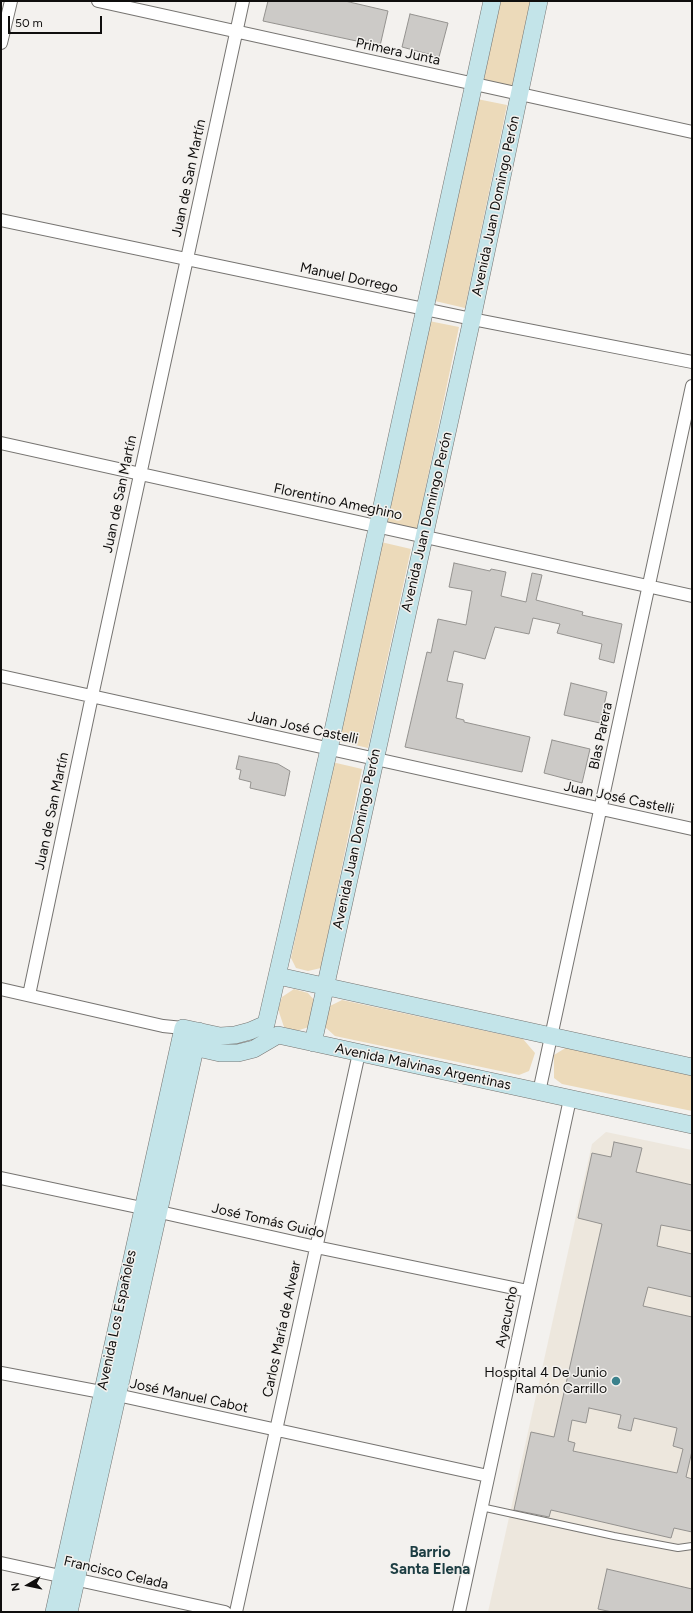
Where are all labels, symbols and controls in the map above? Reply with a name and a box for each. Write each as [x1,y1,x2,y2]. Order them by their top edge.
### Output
scale bar [10,8,104,34]
text: 50 m [15,16,43,30]
street label: Primera Junta [354,35,442,69]
street label: Avenida Juan Domingo Perón [469,114,523,298]
street label: Juan de San Martín [168,118,210,238]
street label: Manuel Dorrego [298,259,400,297]
street label: Avenida Juan Domingo Perón [398,430,456,614]
street label: Juan de San Martín [99,434,141,554]
street label: Florentino Ameghino [272,480,404,524]
street label: Blas Parera [586,701,616,771]
street label: Juan José Castelli [246,708,360,748]
street label: Avenida Juan Domingo Perón [330,747,384,931]
street label: Juan de San Martín [31,751,73,871]
street label: Juan José Castelli [562,778,676,818]
street label: Avenida Malvinas Argentinas [334,1040,512,1094]
street label: José Tomás Guido [210,1200,326,1242]
street label: Avenida Los Españoles [94,1248,140,1392]
street label: Carlos María de Alvear [259,1259,305,1399]
street label: Ayacucho [492,1285,522,1349]
place label: Hospital 4 De Junio Ramón Carrillo [484,1365,607,1398]
street label: José Manuel Cabot [128,1375,250,1417]
marker: Hospital 4 De Junio Ramón Carrillo [610,1375,622,1387]
district label: Barrio Santa Elena [390,1544,470,1579]
street label: Francisco Celada [62,1553,170,1593]
north arrow [8,1565,48,1605]
text: N [9,1582,23,1592]

